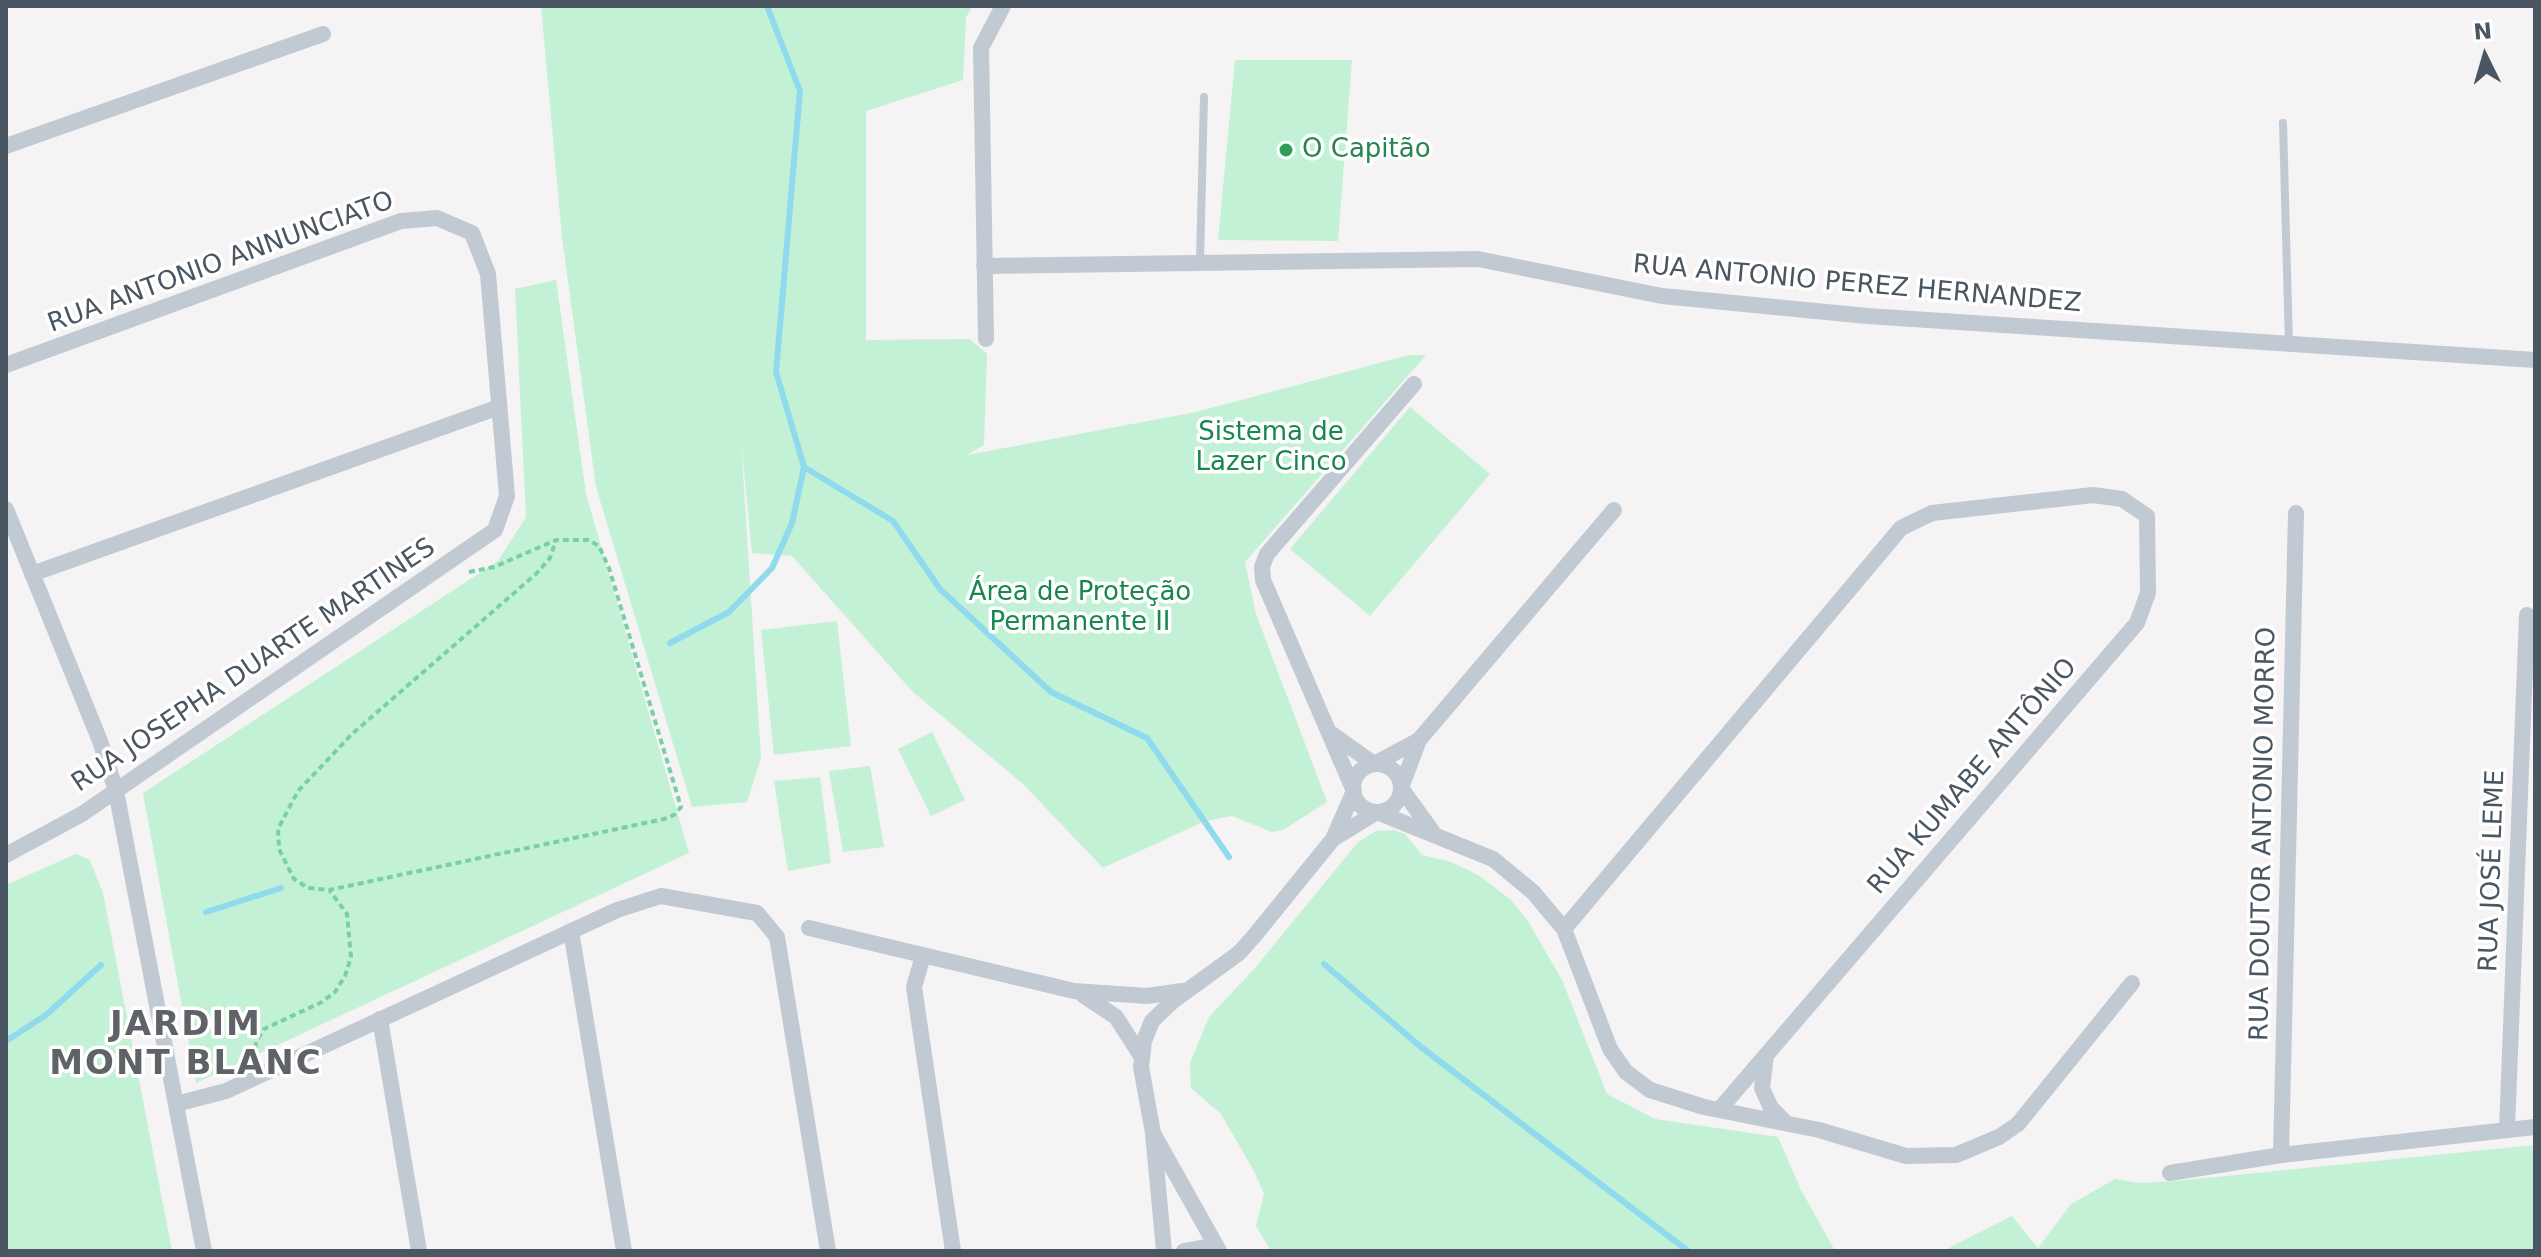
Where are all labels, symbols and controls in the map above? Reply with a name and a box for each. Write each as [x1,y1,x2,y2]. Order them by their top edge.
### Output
north arrow [2445,16,2525,96]
text: N [2473,18,2493,45]
place label: O Capitão [1302,134,1431,166]
marker: O Capitão [1277,141,1295,159]
street label: RUA ANTONIO ANNUNCIATO [44,186,398,340]
street label: RUA ANTONIO PEREZ HERNANDEZ [1631,250,2083,320]
park label: Sistema de Lazer Cinco [1195,417,1347,478]
street label: RUA JOSEPHA DUARTE MARTINES [66,532,442,800]
park label: Área de Proteção Permanente II [969,577,1191,638]
street label: RUA DOUTOR ANTONIO MORRO [2245,627,2283,1041]
street label: RUA KUMABE ANTÔNIO [1862,653,2084,901]
street label: RUA JOSÉ LEME [2474,769,2512,973]
district label: JARDIM MONT BLANC [49,1006,323,1086]

